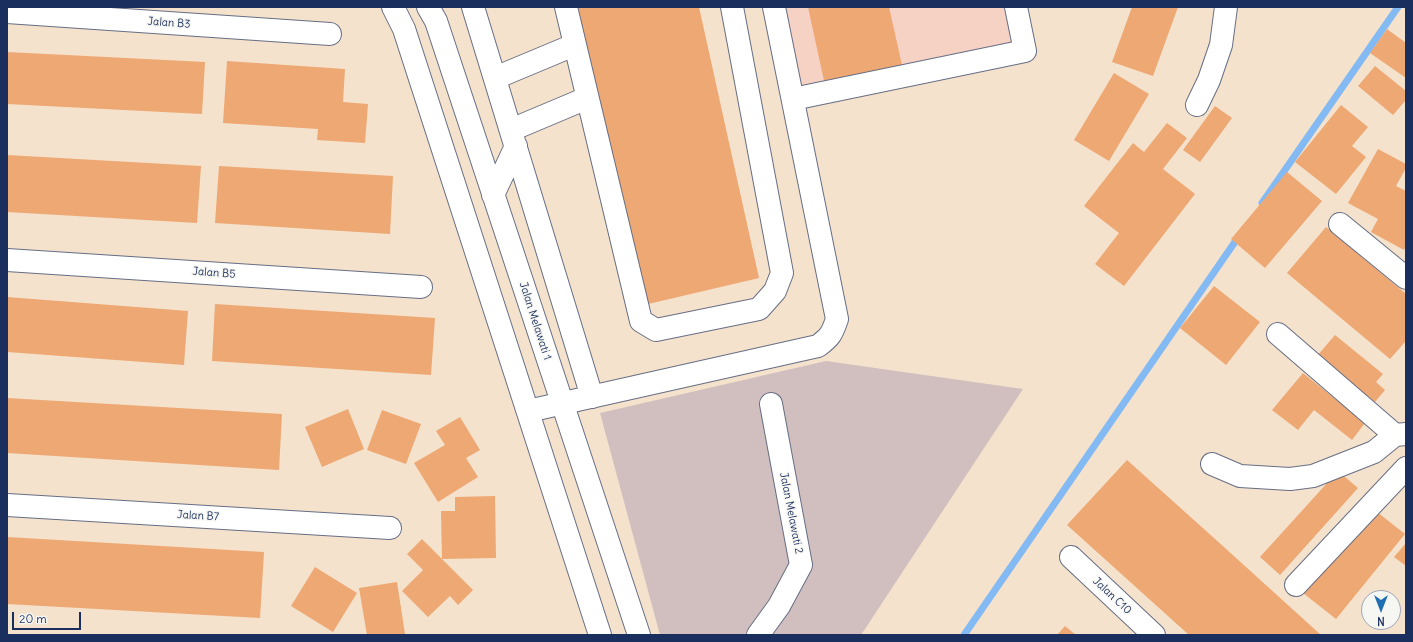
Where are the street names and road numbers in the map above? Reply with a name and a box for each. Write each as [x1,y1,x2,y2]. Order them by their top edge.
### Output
street label: Jalan B3 [147,15,191,31]
street label: Jalan B5 [192,265,236,281]
street label: Jalan Melawati 1 [516,280,554,362]
street label: Jalan Melawati 2 [777,471,805,555]
street label: Jalan B7 [177,508,219,524]
street label: Jalan C10 [1090,575,1134,617]

